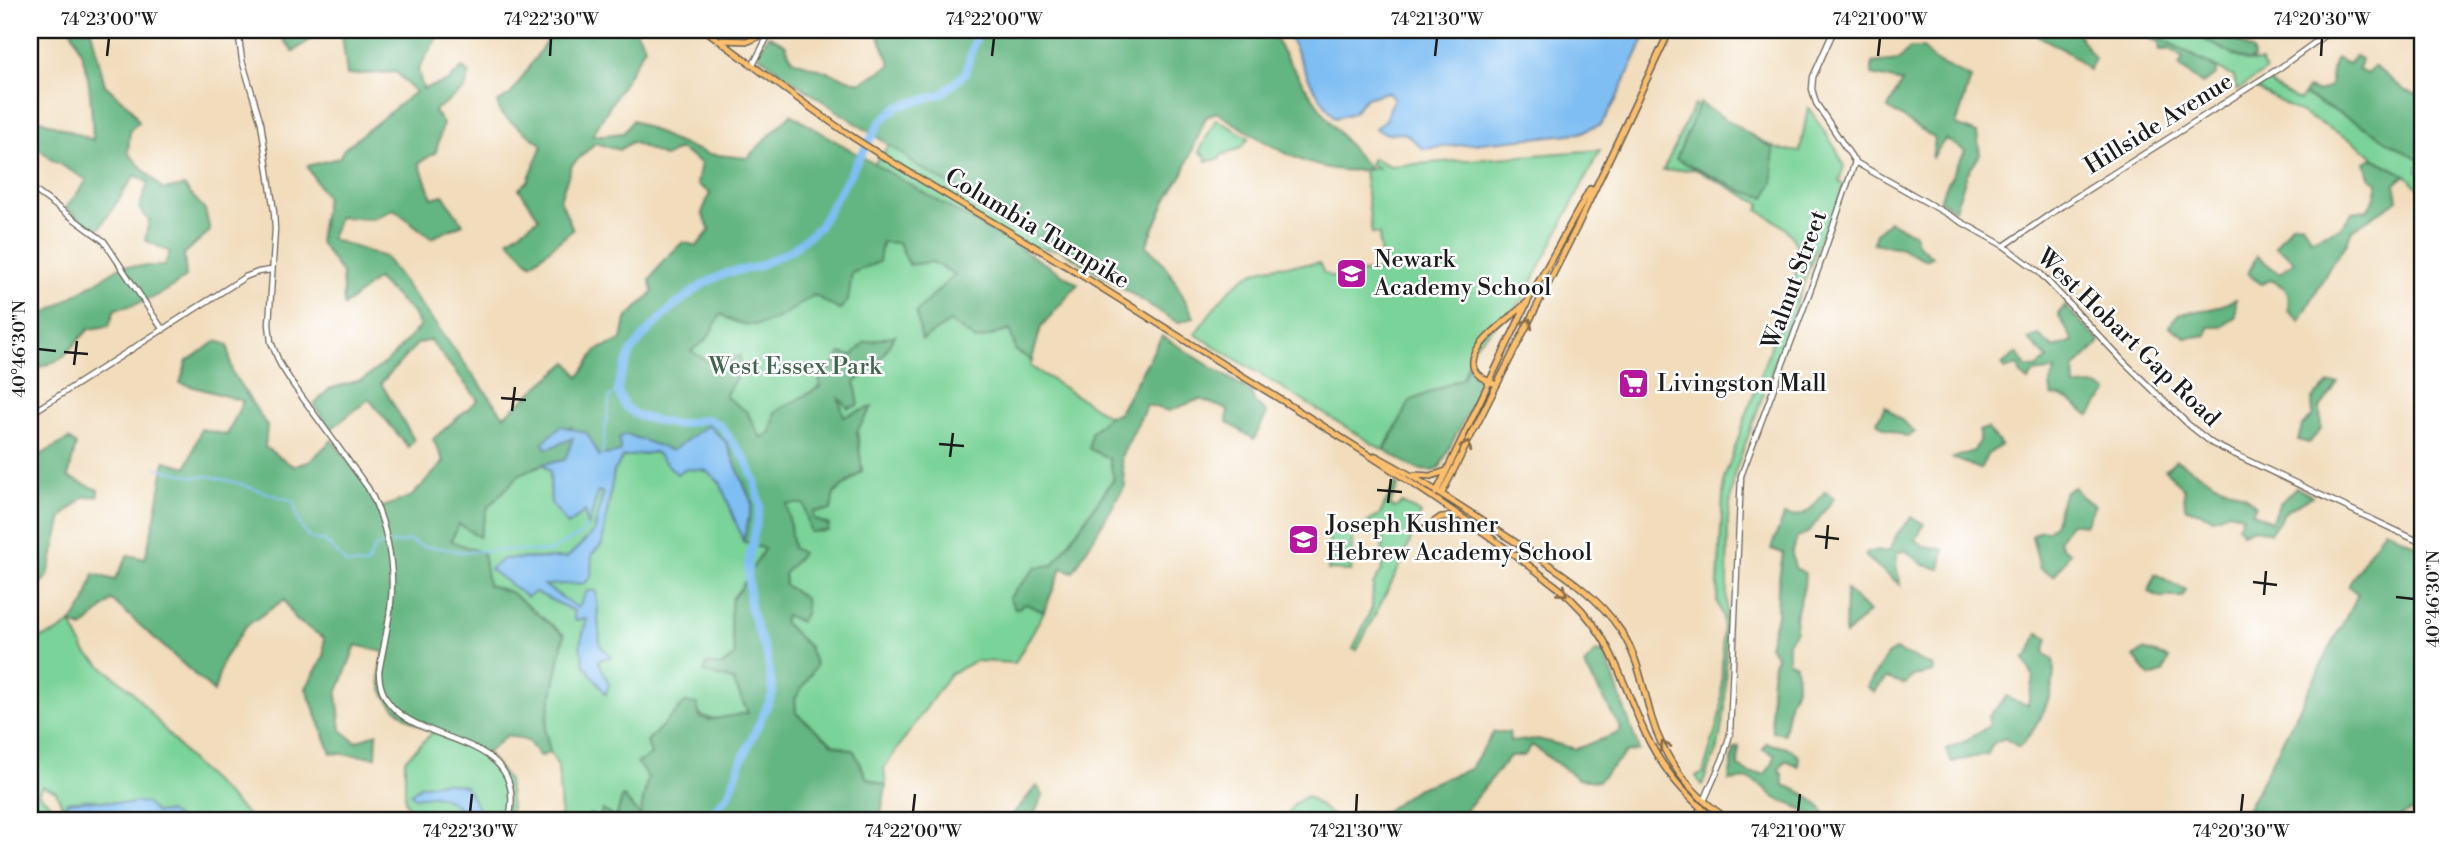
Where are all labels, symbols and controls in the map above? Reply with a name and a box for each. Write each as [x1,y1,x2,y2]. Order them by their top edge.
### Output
text: 74°23'00"W [61,8,158,31]
text: 74°22'30"W [503,8,599,31]
text: 74°22'00"W [945,8,1043,31]
text: 74°21'30"W [1391,8,1484,31]
text: 74°21'00"W [1833,8,1928,31]
text: 74°20'30"W [2274,8,2371,31]
street label: Hillside Avenue [2079,66,2239,182]
street label: Columbia Turnpike [939,162,1135,296]
street label: Walnut Street [1756,206,1834,355]
street label: West Hobart Gap Road [2029,242,2226,434]
place label: Newark Academy School [1373,245,1551,303]
school or university icon: Newark Academy School [1334,257,1368,291]
text: 40°46'30"N [8,300,31,398]
one-way arrow [1520,318,1534,330]
park label: West Essex Park [707,352,883,382]
supermarket icon: Livingston Mall [1617,367,1651,401]
place label: Livingston Mall [1657,369,1827,399]
one-way arrow [1458,441,1472,453]
place label: Joseph Kushner Hebrew Academy School [1325,510,1592,568]
school or university icon: Joseph Kushner Hebrew Academy School [1286,522,1320,556]
text: 40°46'30"N [2422,550,2445,648]
one-way arrow [1556,584,1568,597]
one-way arrow [1658,741,1672,753]
text: 74°22'30"W [422,820,518,843]
text: 74°22'00"W [864,820,962,843]
text: 74°21'30"W [1310,820,1403,843]
text: 74°21'00"W [1751,820,1846,843]
text: 74°20'30"W [2193,820,2290,843]

